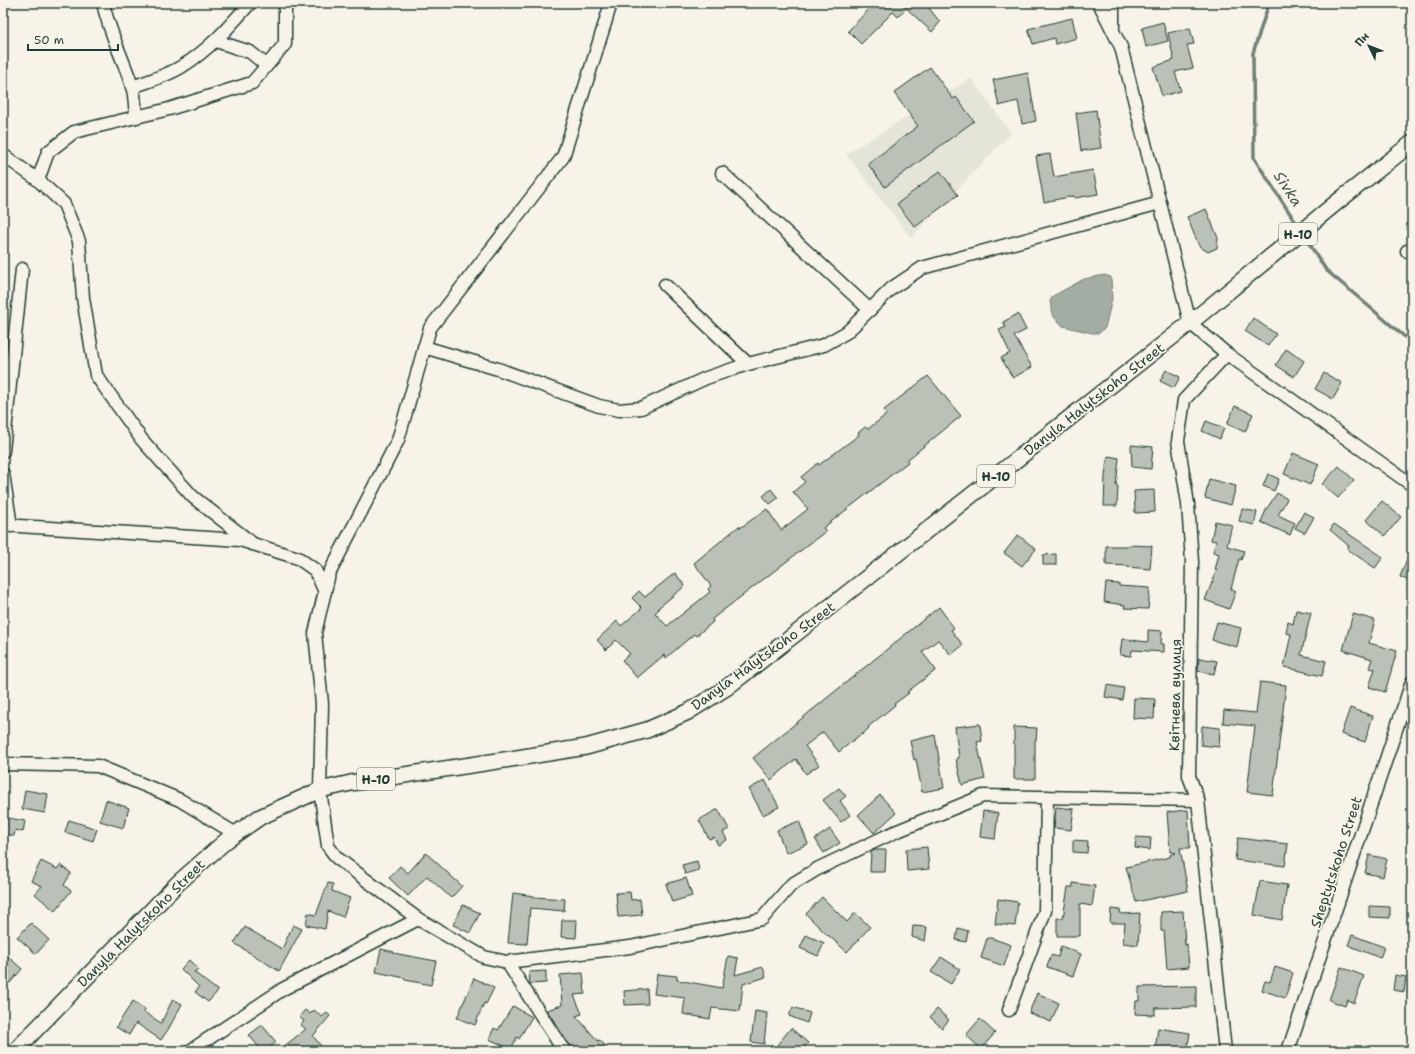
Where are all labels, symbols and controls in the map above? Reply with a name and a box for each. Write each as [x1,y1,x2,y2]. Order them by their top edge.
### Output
scale bar [28,26,118,52]
north arrow [1349,26,1389,66]
text: Пн [1352,29,1372,50]
text: 50 m [34,32,64,48]
water label: Sivka [1269,167,1307,211]
road number: Н-10 [1279,223,1317,245]
street label: Danyla Halytskoho Street [1020,338,1168,460]
road number: Н-10 [977,465,1015,487]
street label: Danyla Halytskoho Street [687,598,839,714]
street label: Квітнева вулиця [1165,639,1185,751]
road number: Н-10 [357,768,395,790]
street label: Sheptytskoho Street [1306,794,1366,930]
street label: Danyla Halytskoho Street [73,855,209,991]

